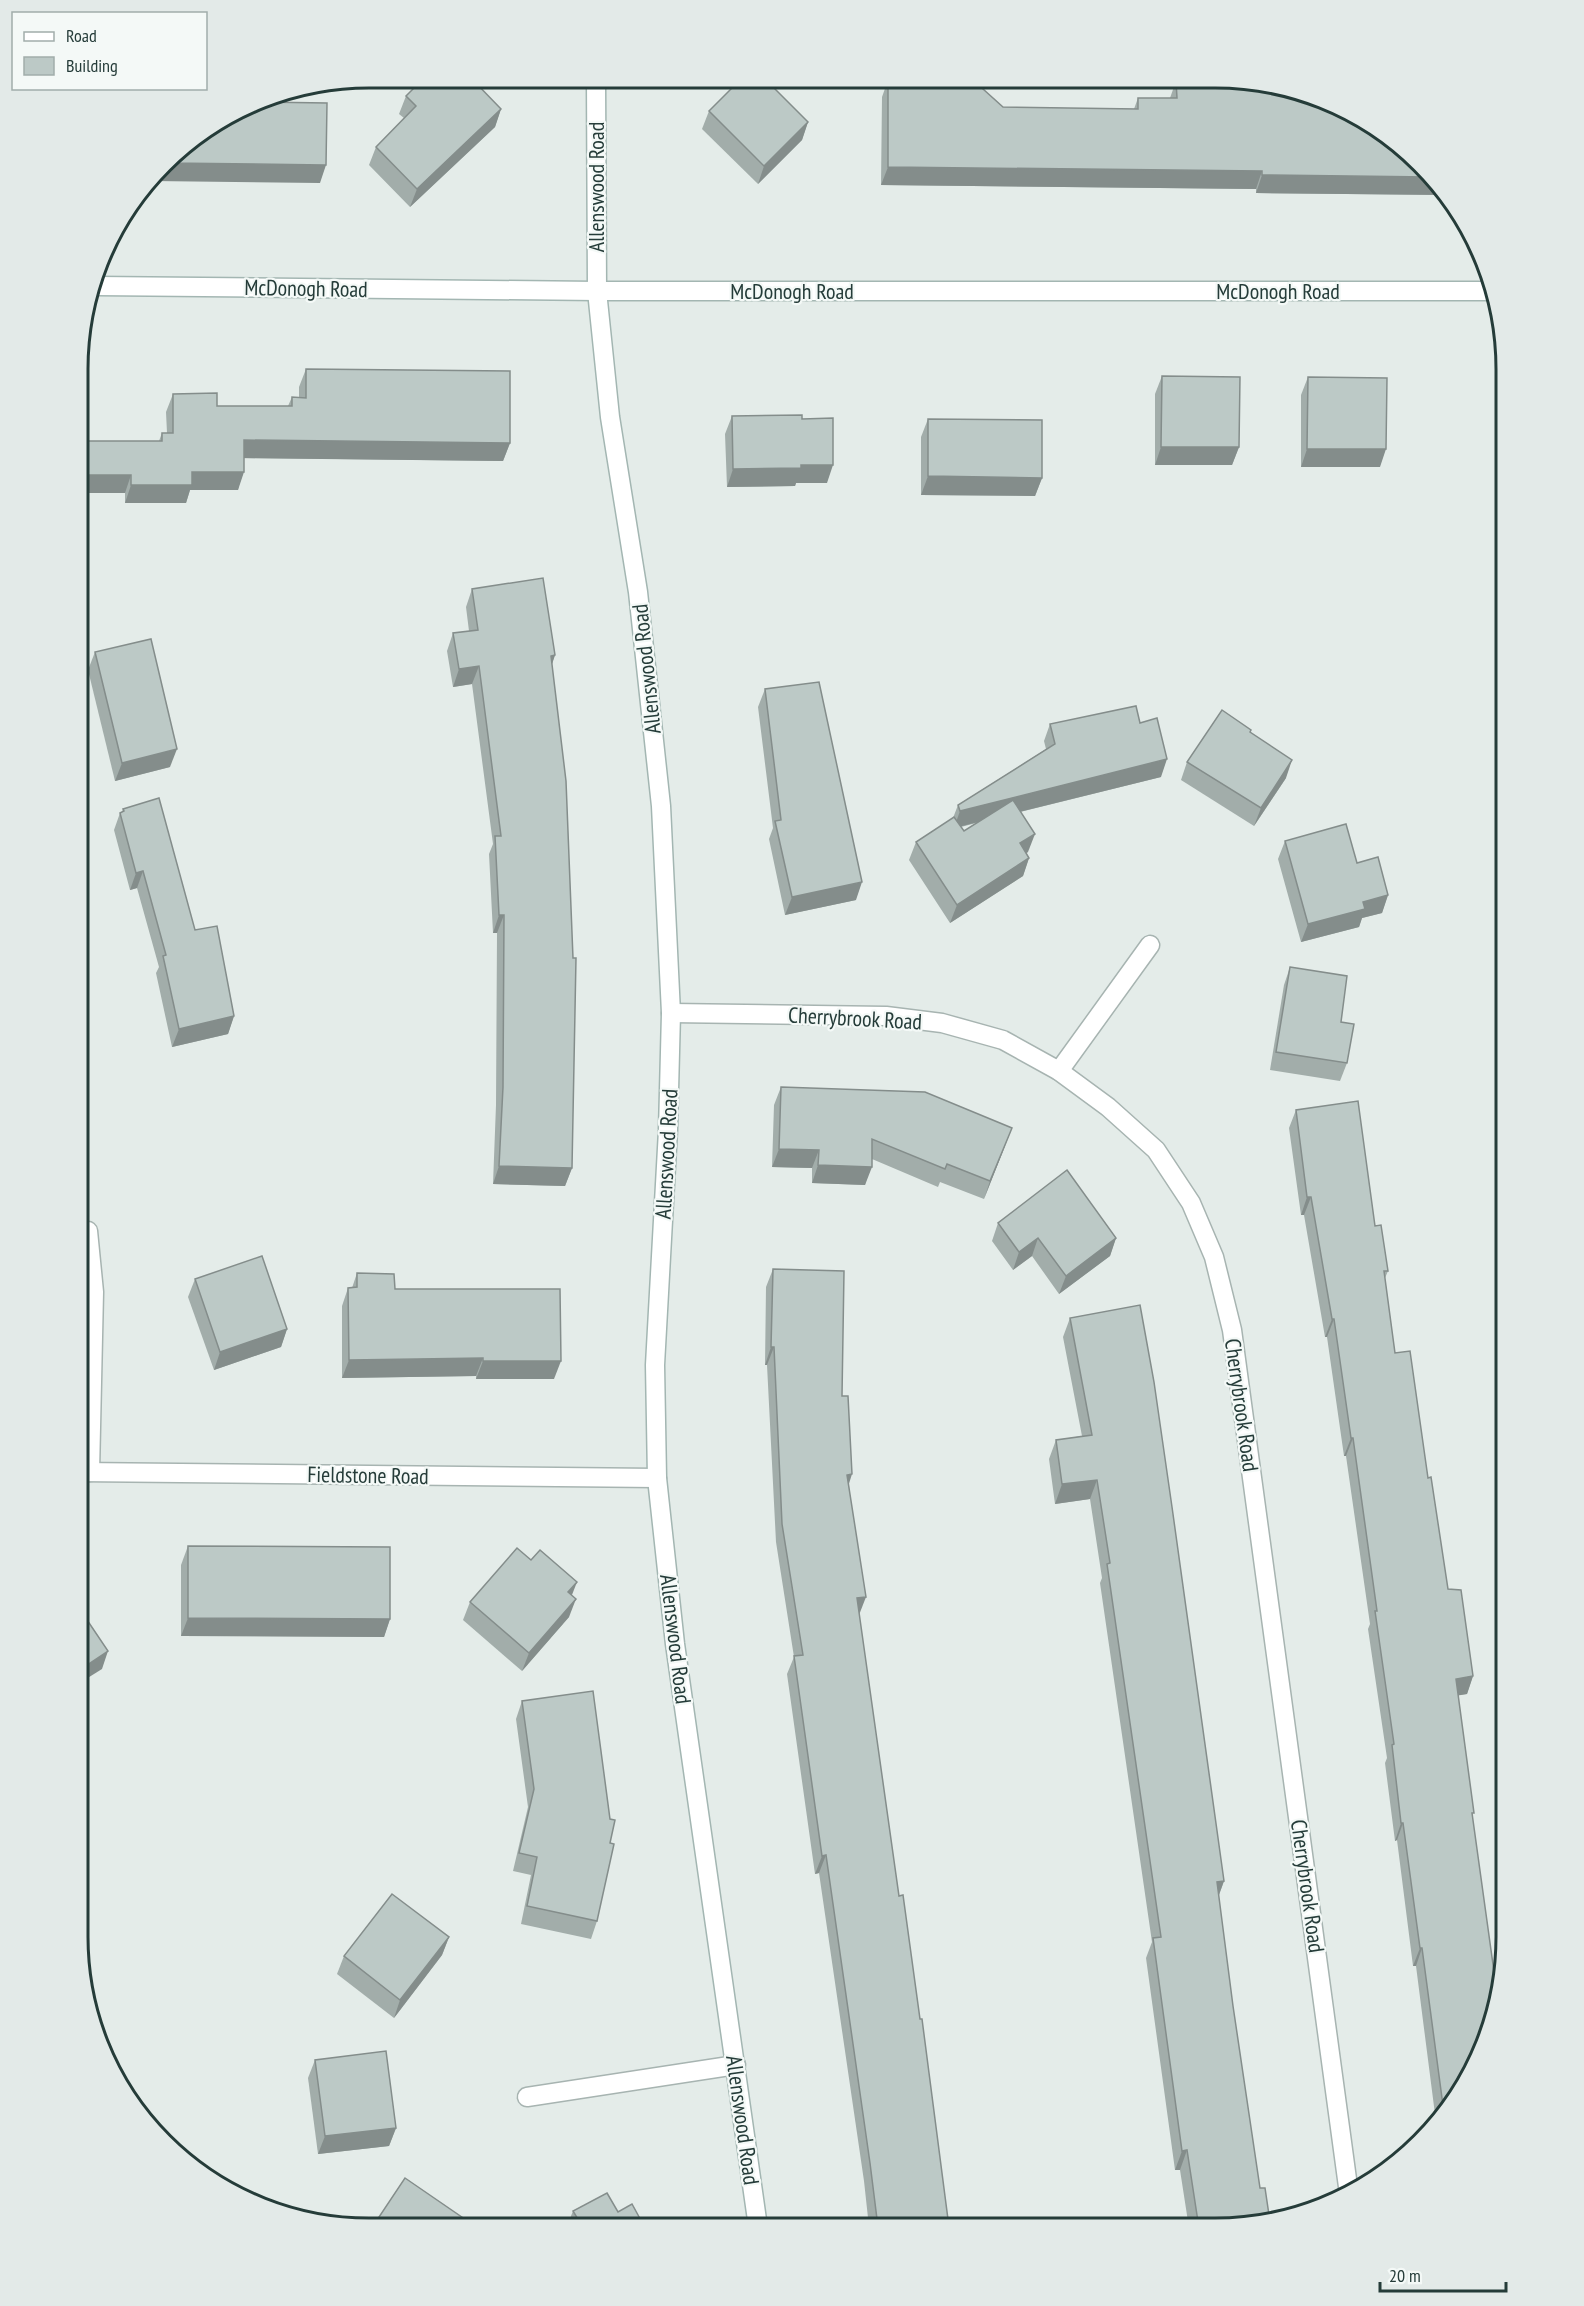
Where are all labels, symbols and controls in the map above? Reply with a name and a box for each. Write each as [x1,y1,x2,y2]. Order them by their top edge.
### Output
legend [12,12,207,90]
text: Road [66,24,97,47]
text: Building [66,54,118,77]
street label: Allenswood Road [582,122,610,252]
street label: McDonogh Road [244,273,368,303]
street label: McDonogh Road [730,277,854,305]
street label: McDonogh Road [1216,277,1340,305]
street label: Allenswood Road [625,603,667,735]
street label: Cherrybrook Road [787,1001,923,1035]
street label: Allenswood Road [649,1088,683,1220]
street label: Cherrybrook Road [1219,1337,1265,1473]
street label: Fieldstone Road [307,1460,429,1490]
street label: Allenswood Road [654,1573,698,1705]
street label: Cherrybrook Road [1285,1818,1331,1954]
street label: Allenswood Road [720,2054,766,2186]
scale bar [1380,2255,1506,2293]
text: 20 m [1389,2264,1421,2287]

